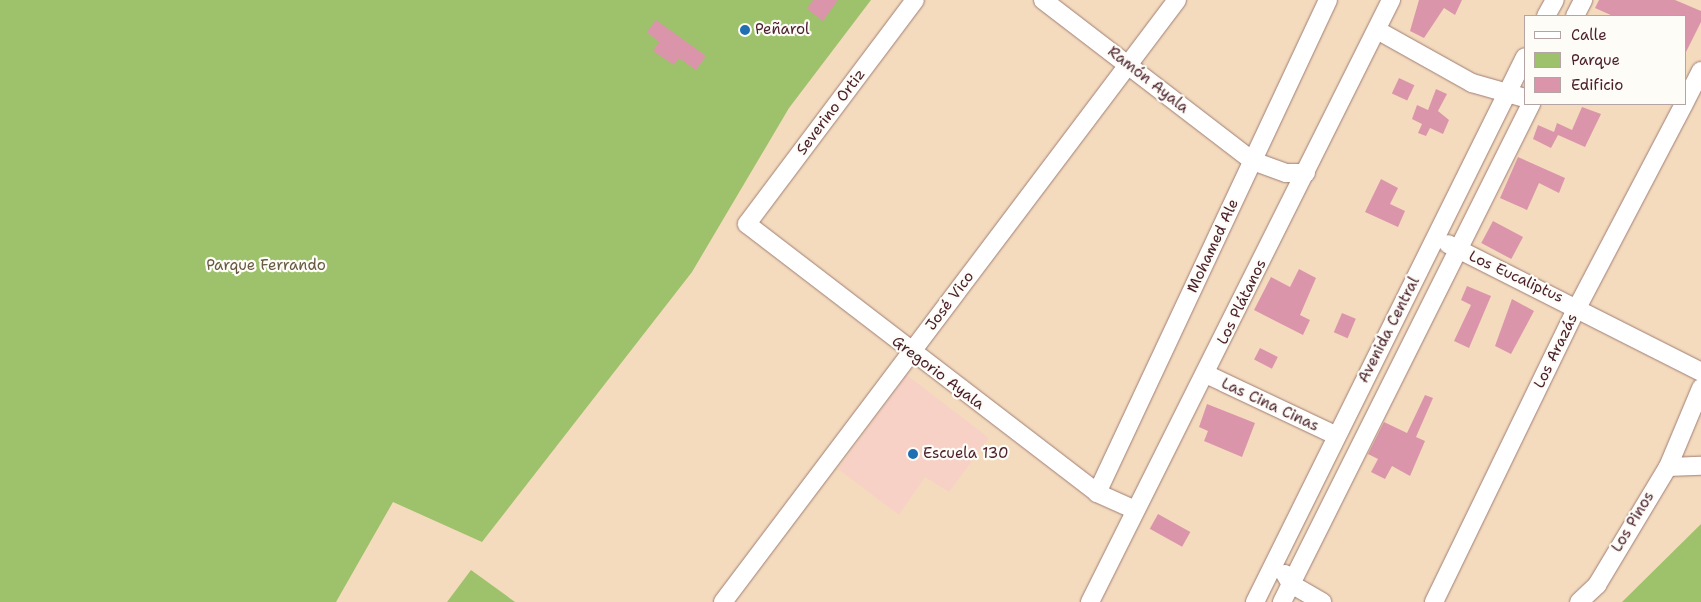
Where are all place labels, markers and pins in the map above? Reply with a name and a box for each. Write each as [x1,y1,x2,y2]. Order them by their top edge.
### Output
place label: Peñarol [755,21,810,39]
marker: Peñarol [739,24,751,36]
place label: Escuela 130 [923,445,1008,463]
marker: Escuela 130 [907,448,919,460]

